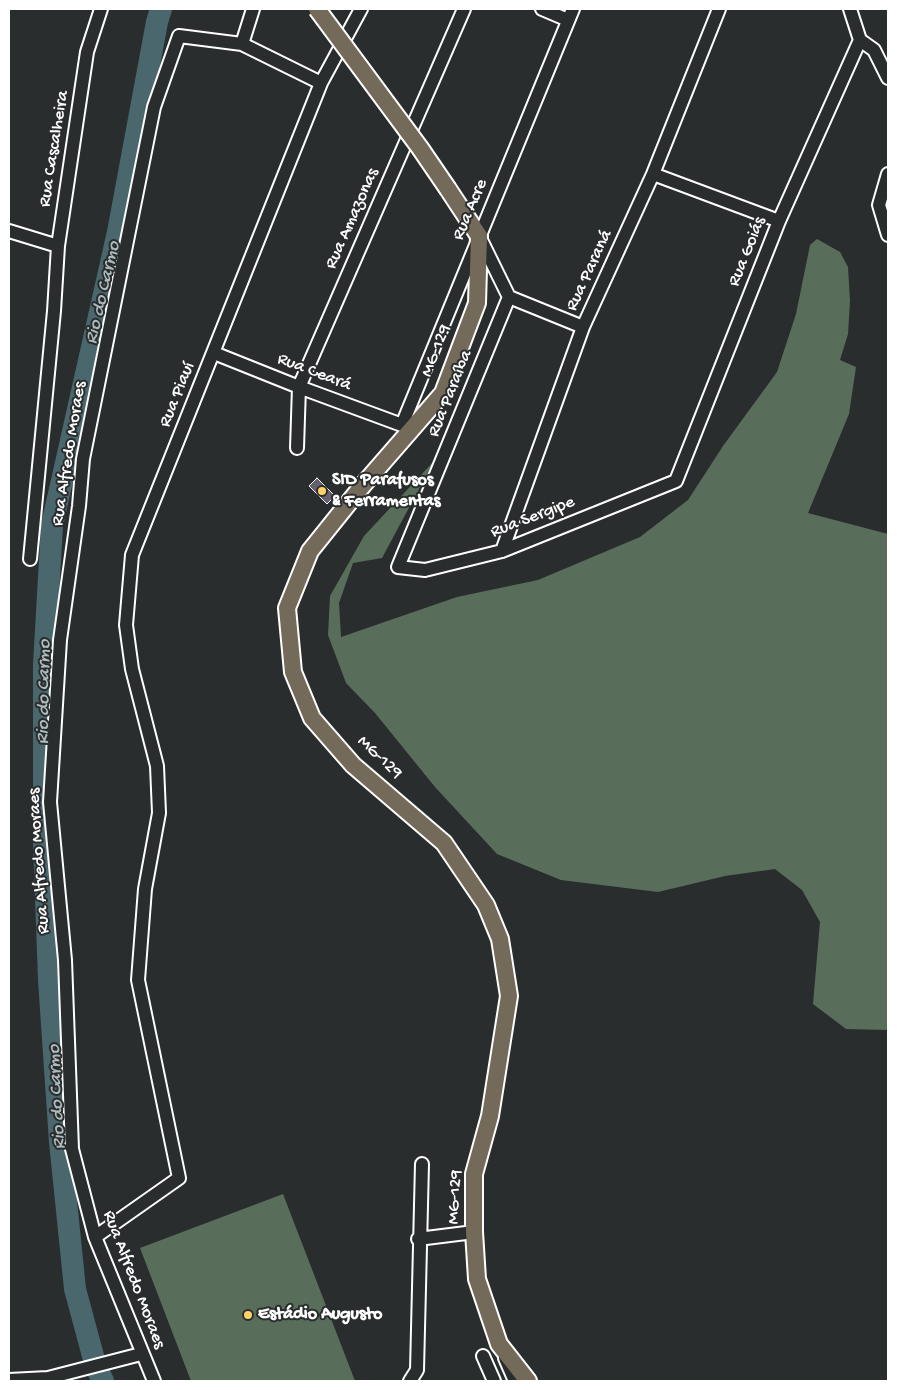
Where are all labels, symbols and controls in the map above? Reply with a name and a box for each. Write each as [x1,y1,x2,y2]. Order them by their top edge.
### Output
street label: Rua Cascalheira [35,89,75,209]
street label: Rua Amazonas [321,165,385,273]
street label: Rua Acre [448,176,494,244]
street label: Rua Goiás [724,214,772,290]
street label: Rua Paraná [562,227,618,315]
water label: Rio do Carmo [81,239,127,347]
street label: MG-129 [417,322,457,380]
street label: Rua Paraíba [424,347,478,441]
street label: Rua Ceará [274,349,354,397]
street label: Rua Piauí [155,359,201,431]
street label: Rua Alfredo Moraes [48,380,92,528]
place label: SID Parafusos & Ferramentas [332,470,440,512]
marker: SID Parafusos & Ferramentas [316,485,328,497]
street label: Rua Sergipe [488,492,578,544]
water label: Rio do Carmo [33,639,57,745]
street label: MG-129 [352,731,406,785]
street label: Rua Alfredo Moraes [24,787,56,935]
water label: Rio do Carmo [44,1044,72,1150]
street label: MG-129 [444,1169,468,1225]
street label: Rua Alfredo Moraes [97,1208,169,1352]
place label: Estádio Augusto [258,1304,382,1326]
marker: Estádio Augusto [242,1309,254,1321]

